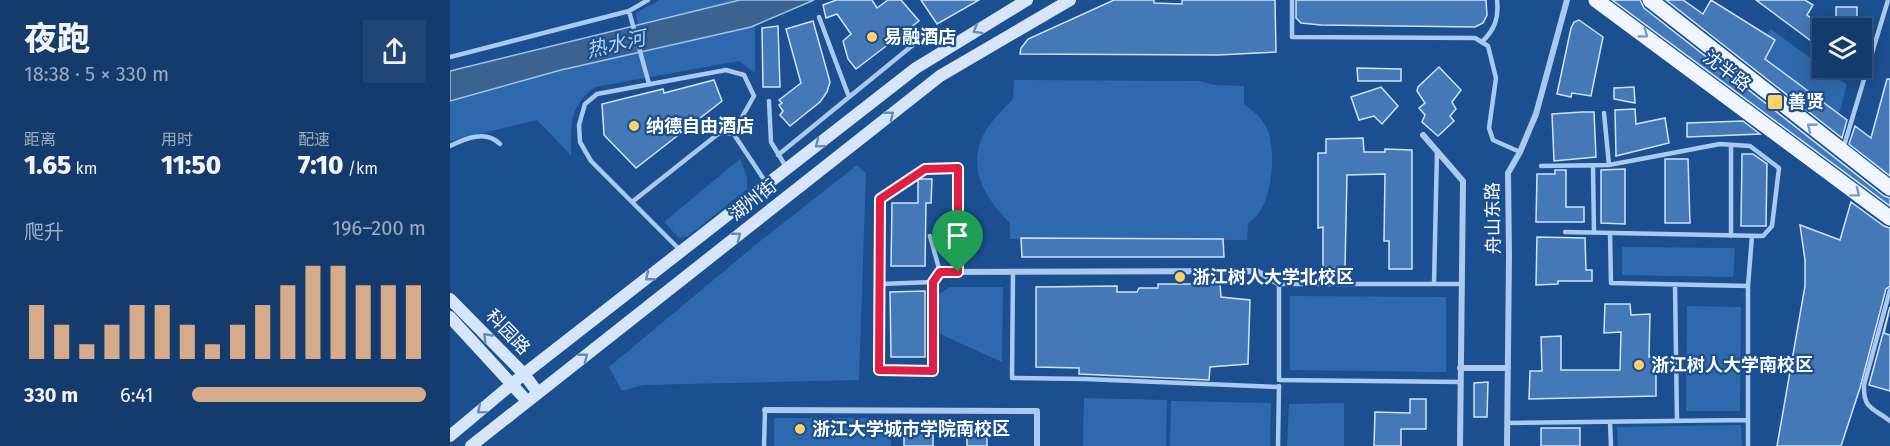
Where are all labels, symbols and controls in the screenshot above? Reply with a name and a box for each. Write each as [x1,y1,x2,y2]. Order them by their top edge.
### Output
map controls [1812,18,1872,78]
button: layers [1812,18,1872,78]
text: 夜跑 [24,19,90,59]
button: share [363,20,426,83]
one-way arrow [973,23,983,35]
water label: 热水河 [584,25,652,62]
place label: 易融酒店 [884,26,956,48]
one-way arrow [1637,27,1648,38]
marker: 易融酒店 [865,30,879,44]
street label: 沈半路 [1699,46,1755,96]
text: 18:38 · 5 × 330 m [24,62,169,86]
place label: 善贤 [1788,91,1824,113]
marker: 善贤 [1766,93,1784,111]
one-way arrow [883,112,894,123]
place label: 纳德自由酒店 [646,115,754,137]
marker: 纳德自由酒店 [627,119,641,133]
one-way arrow [1806,123,1817,134]
text: 距离 [24,130,56,149]
text: 用时 [161,130,193,149]
text: 配速 [298,130,330,149]
one-way arrow [815,136,826,147]
text: 1.65 [24,150,71,181]
text: 11:50 [161,150,221,181]
text: 7:10 [298,150,344,181]
text: km [71,159,97,178]
text: /km [344,159,378,178]
street label: 湖州街 [725,175,781,225]
street label: 舟山东路 [1481,182,1505,254]
one-way arrow [1849,185,1860,196]
pin [932,210,983,272]
text: 196–200 m [332,216,426,240]
icon: arrive [941,219,974,252]
text: 爬升 [24,220,64,244]
one-way arrow [730,232,741,243]
place label: 浙江树人大学北校区 [1192,266,1354,288]
one-way arrow [645,270,656,281]
marker: 浙江树人大学北校区 [1173,270,1187,284]
street label: 科园路 [481,305,535,359]
one-way arrow [483,333,494,343]
one-way arrow [577,353,588,364]
place label: 浙江树人大学南校区 [1651,354,1813,376]
marker: 浙江树人大学南校区 [1632,358,1646,372]
text: 330 m [24,383,78,407]
text: 6:41 [120,383,154,407]
one-way arrow [477,403,488,414]
place label: 浙江大学城市学院南校区 [812,418,1010,440]
marker: 浙江大学城市学院南校区 [793,422,807,436]

